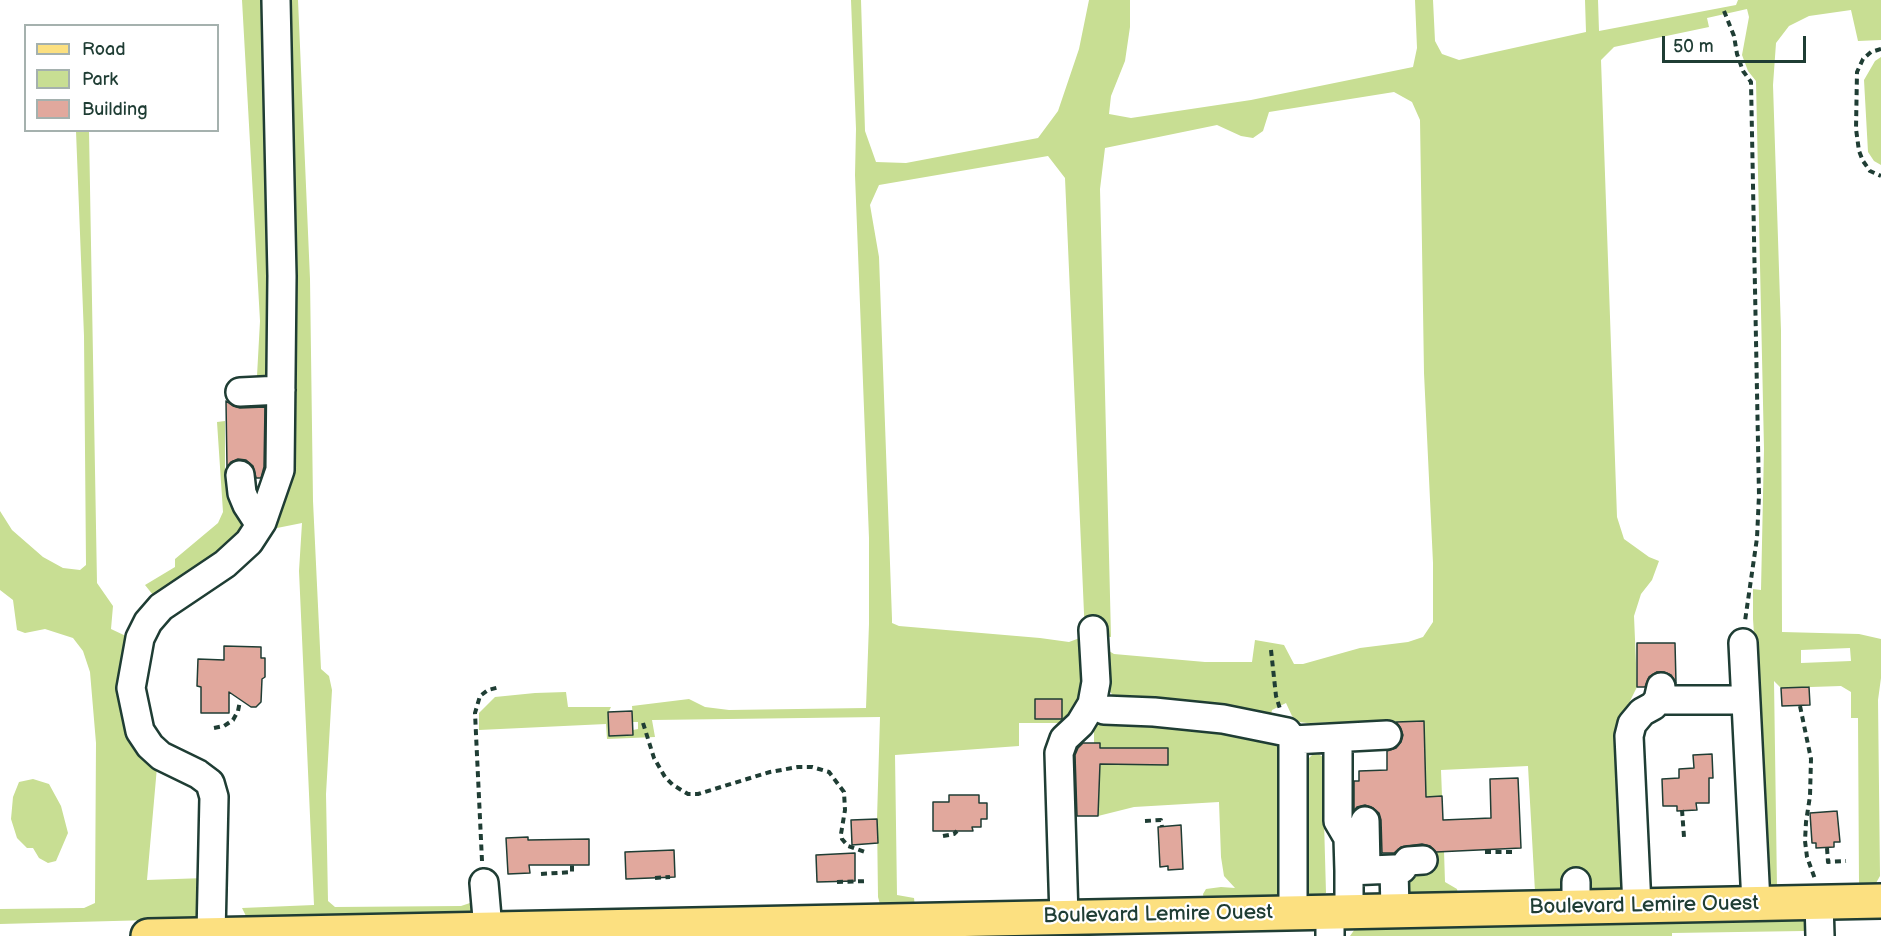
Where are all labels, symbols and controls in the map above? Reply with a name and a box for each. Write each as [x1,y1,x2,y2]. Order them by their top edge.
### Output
legend [24,24,219,132]
scale bar [1665,24,1809,62]
text: 50 m [1673,36,1714,57]
text: Road [82,39,126,60]
text: Park [82,69,118,90]
text: Building [82,99,148,120]
street label: Boulevard Lemire Ouest [1529,891,1759,921]
street label: Boulevard Lemire Ouest [1043,900,1273,930]

